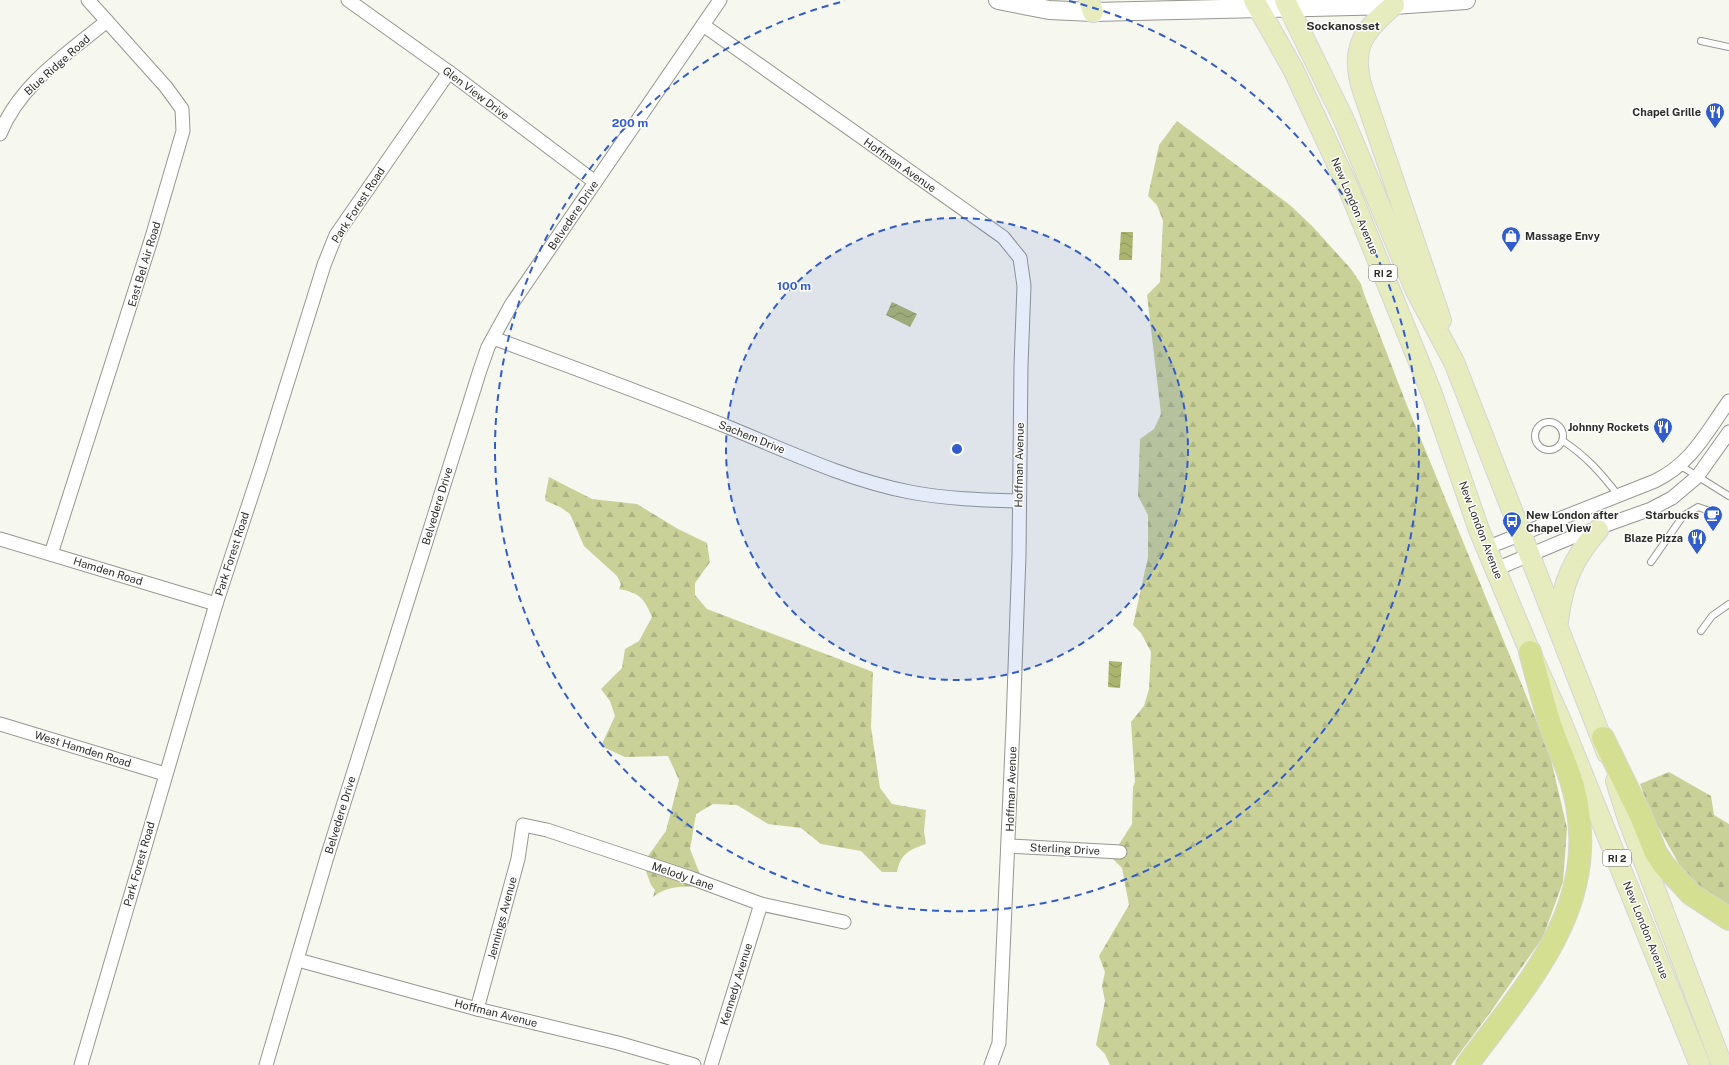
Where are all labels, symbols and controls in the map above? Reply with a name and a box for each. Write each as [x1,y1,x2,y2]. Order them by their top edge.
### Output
district label: Sockanosset [1306,19,1380,33]
street label: Blue Ridge Road [22,32,92,98]
street label: Glen View Drive [440,64,512,122]
restaurant icon: Chapel Grille [1704,101,1726,129]
place label: Chapel Grille [1632,106,1701,118]
text: 200 m [612,116,648,130]
street label: Hoffman Avenue [862,136,938,194]
street label: New London Avenue [1329,156,1381,256]
street label: Park Forest Road [329,165,387,245]
street label: Belvedere Drive [545,178,601,252]
street label: East Bel Air Road [125,220,163,308]
shop icon: Massage Envy [1500,225,1522,253]
place label: Massage Envy [1525,230,1601,242]
road number: RI 2 [1369,265,1397,281]
text: 100 m [777,279,811,293]
restaurant icon: Johnny Rockets [1652,416,1674,444]
street label: Sachem Drive [717,418,787,456]
place label: Johnny Rockets [1568,421,1649,433]
street label: Hoffman Avenue [1012,422,1026,508]
centre of rings [950,442,964,456]
street label: Belvedere Drive [419,466,455,546]
street label: New London Avenue [1457,479,1505,581]
cafe icon: Starbucks [1702,504,1724,532]
place label: New London after Chapel View [1526,509,1619,534]
place label: Starbucks [1645,509,1699,521]
bus stop icon: New London after Chapel View [1501,510,1523,538]
street label: Park Forest Road [213,511,251,597]
restaurant icon: Blaze Pizza [1686,527,1708,555]
place label: Blaze Pizza [1624,532,1683,544]
street label: Hamden Road [72,555,144,587]
street label: West Hamden Road [33,729,133,769]
street label: Hoffman Avenue [1004,746,1018,832]
street label: Belvedere Drive [322,775,358,855]
street label: Park Forest Road [121,820,157,908]
street label: Sterling Drive [1030,841,1100,857]
road number: RI 2 [1603,850,1631,866]
street label: Melody Lane [650,860,716,892]
street label: Jennings Avenue [485,875,519,961]
street label: New London Avenue [1621,880,1671,980]
street label: Kennedy Avenue [718,941,754,1027]
street label: Hoffman Avenue [453,997,539,1029]

